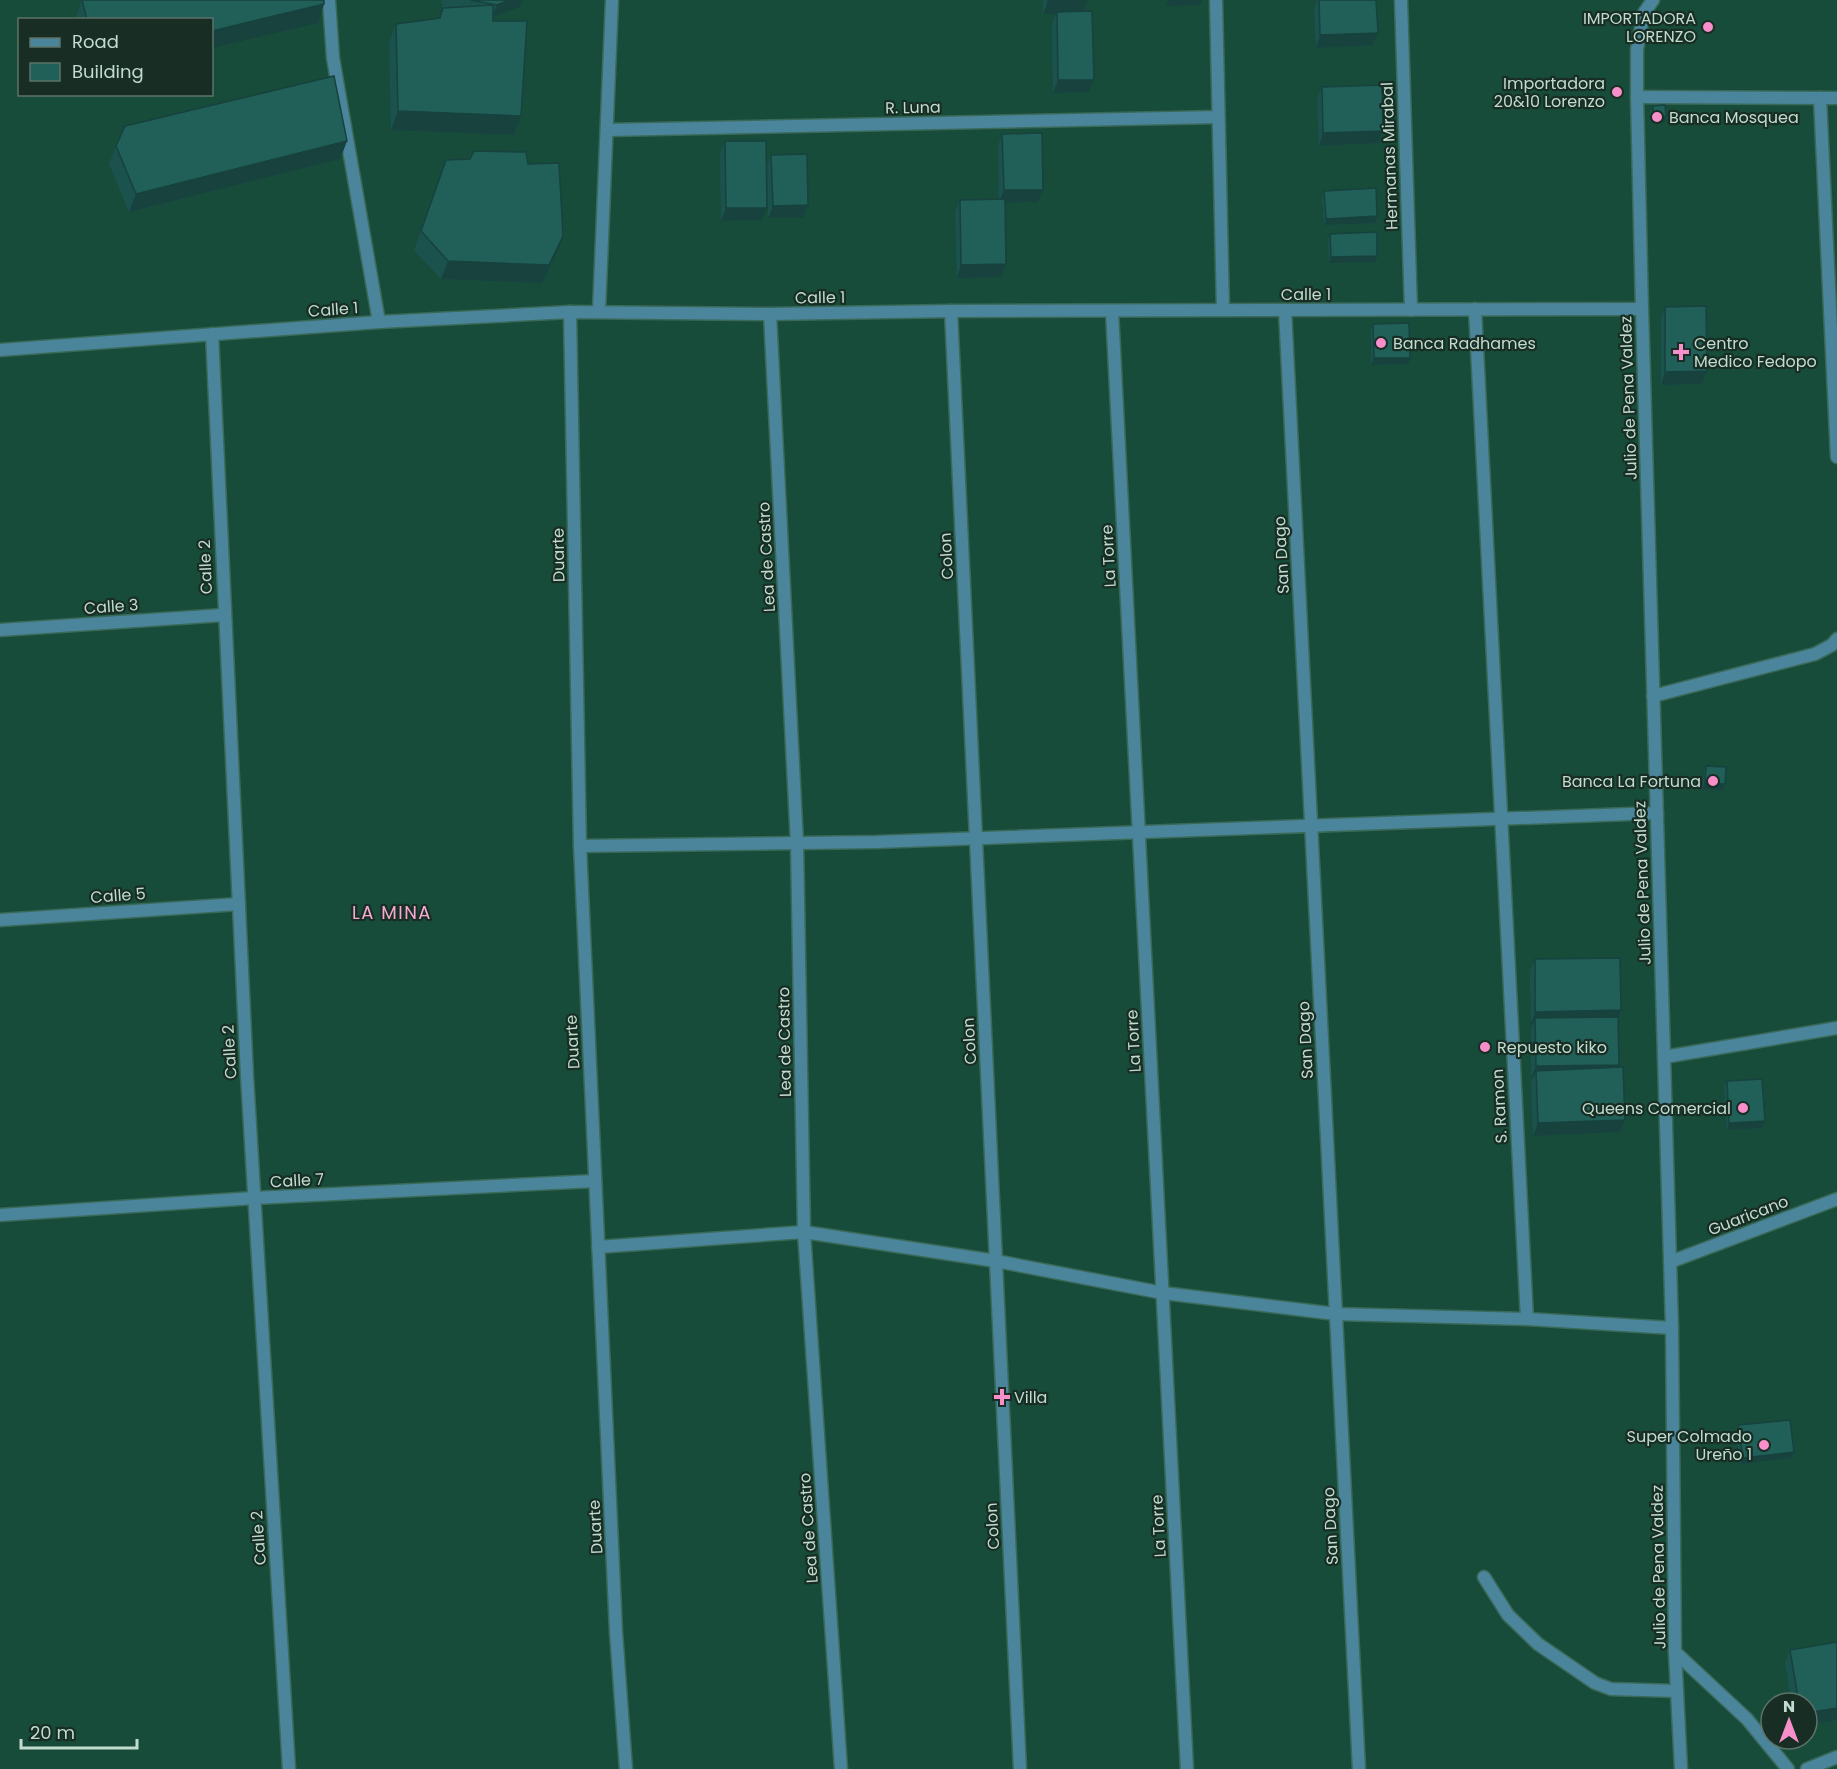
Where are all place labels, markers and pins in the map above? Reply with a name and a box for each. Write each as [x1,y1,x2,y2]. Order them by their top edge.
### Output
place label: IMPORTADORA LORENZO [1583,7,1696,48]
marker: IMPORTADORA LORENZO [1701,20,1715,34]
place label: Importadora 20&10 Lorenzo [1494,72,1605,113]
marker: Importadora 20&10 Lorenzo [1610,85,1624,99]
place label: Banca Mosquea [1669,106,1799,129]
marker: Banca Mosquea [1650,110,1664,124]
place label: Banca Radhames [1393,332,1536,355]
place label: Centro Medico Fedopo [1694,332,1817,373]
marker: Banca Radhames [1374,336,1388,350]
marker: Centro Medico Fedopo [1672,343,1690,361]
place label: Banca La Fortuna [1562,770,1701,793]
marker: Banca La Fortuna [1706,774,1720,788]
place label: Repuesto kiko [1497,1036,1607,1059]
marker: Repuesto kiko [1478,1040,1492,1054]
place label: Queens Comercial [1582,1097,1731,1120]
marker: Queens Comercial [1736,1101,1750,1115]
place label: Villa [1014,1386,1047,1409]
marker: Villa [995,1390,1009,1404]
place label: Super Colmado Ureño 1 [1627,1425,1752,1466]
marker: Super Colmado Ureño 1 [1757,1438,1771,1452]

